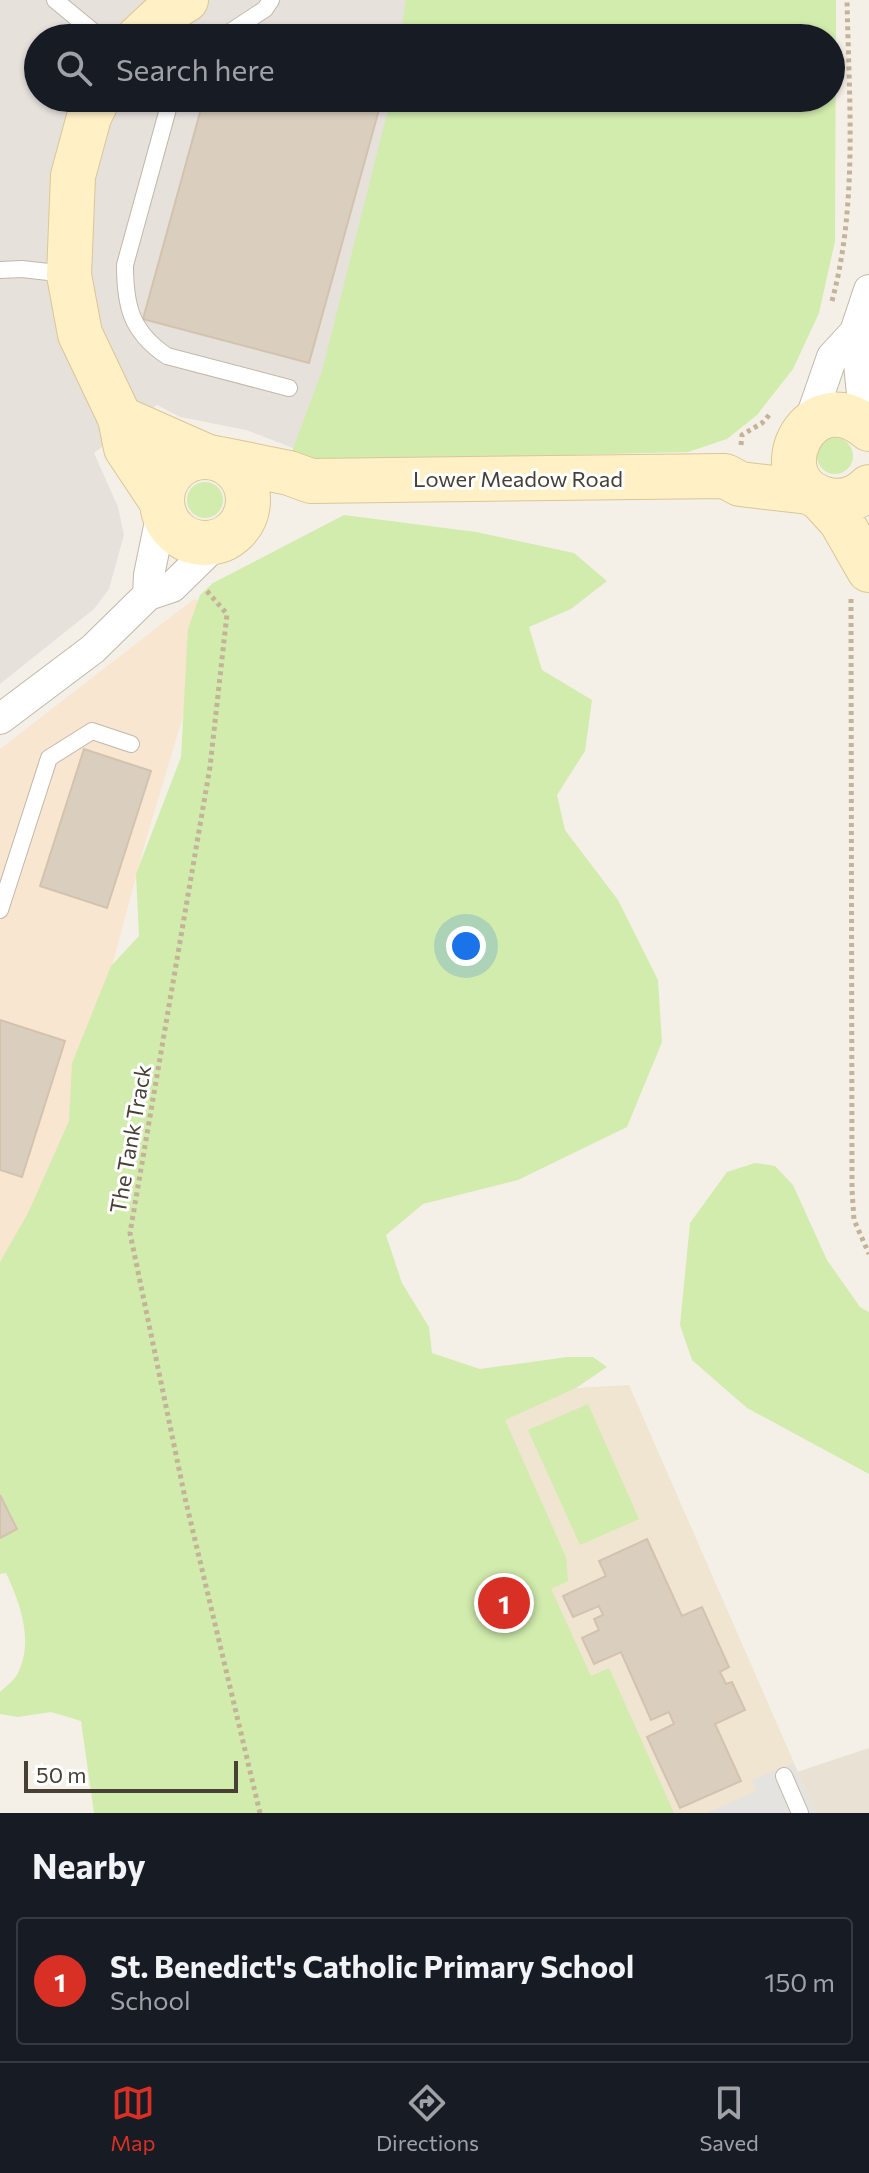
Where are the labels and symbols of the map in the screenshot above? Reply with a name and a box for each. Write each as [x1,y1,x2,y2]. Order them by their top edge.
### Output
street label: Lower Meadow Road [413,465,623,492]
your location [446,926,486,966]
street label: The Tank Track [104,1063,156,1215]
pin: 1 [478,1573,530,1633]
scale bar [24,1757,238,1793]

